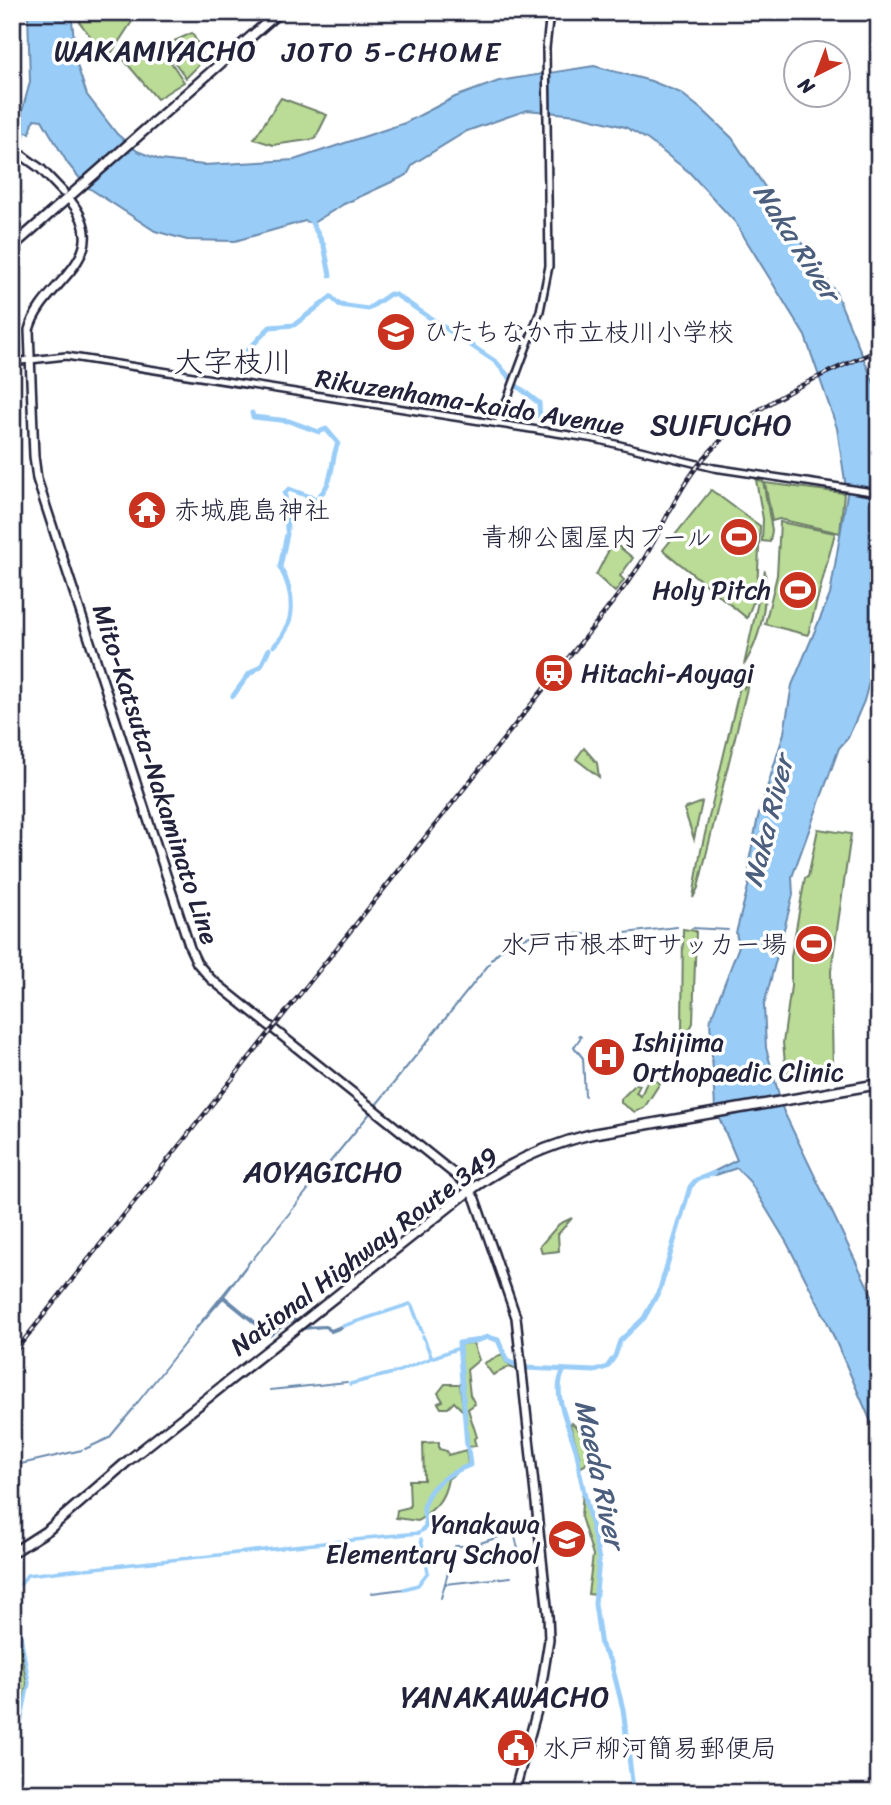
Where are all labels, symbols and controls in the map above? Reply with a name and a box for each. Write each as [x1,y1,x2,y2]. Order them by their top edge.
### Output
district label: WAKAMIYACHO [54,24,256,78]
district label: JOTO 5-CHOME [281,27,502,76]
north arrow [782,38,852,108]
text: N [789,69,823,104]
water label: Naka River [740,173,856,315]
place label: ひたちなか市立枝川小学校 [423,309,734,355]
school or university icon: ひたちなか市立枝川小学校 [375,311,417,353]
district label: 大字枝川 [173,335,293,389]
street label: Rikuzenhama-kaido Avenue [312,355,628,449]
district label: SUIFUCHO [650,398,792,452]
place label: 赤城鹿島神社 [174,487,330,533]
temple icon: 赤城鹿島神社 [126,489,168,531]
place label: 青柳公園屋内プール [481,514,712,560]
sports icon: 青柳公園屋内プール [718,516,760,558]
place label: Holy Pitch [652,567,771,613]
sports icon: Holy Pitch [777,569,819,611]
street label: Mito-Katsuta-Nakaminato Line [79,598,233,951]
place label: Hitachi-Aoyagi [581,650,755,696]
station icon: Hitachi-Aoyagi [533,652,575,694]
water label: Naka River [728,746,809,892]
place label: 水戸市根本町サッカー場 [501,921,787,967]
sports icon: 水戸市根本町サッカー場 [793,923,835,965]
place label: Ishijima Orthopaedic Clinic [632,1019,844,1095]
hospital icon: Ishijima Orthopaedic Clinic [585,1036,627,1078]
street label: National Highway Route 349 [219,1134,509,1368]
district label: AOYAGICHO [242,1145,403,1199]
water label: Maeda River [560,1395,641,1557]
place label: Yanakawa Elementary School [325,1501,541,1577]
school or university icon: Yanakawa Elementary School [546,1518,588,1560]
district label: YANAKAWACHO [400,1670,610,1724]
place label: 水戸柳河簡易郵便局 [543,1725,777,1771]
public building icon: 水戸柳河簡易郵便局 [495,1727,537,1769]

